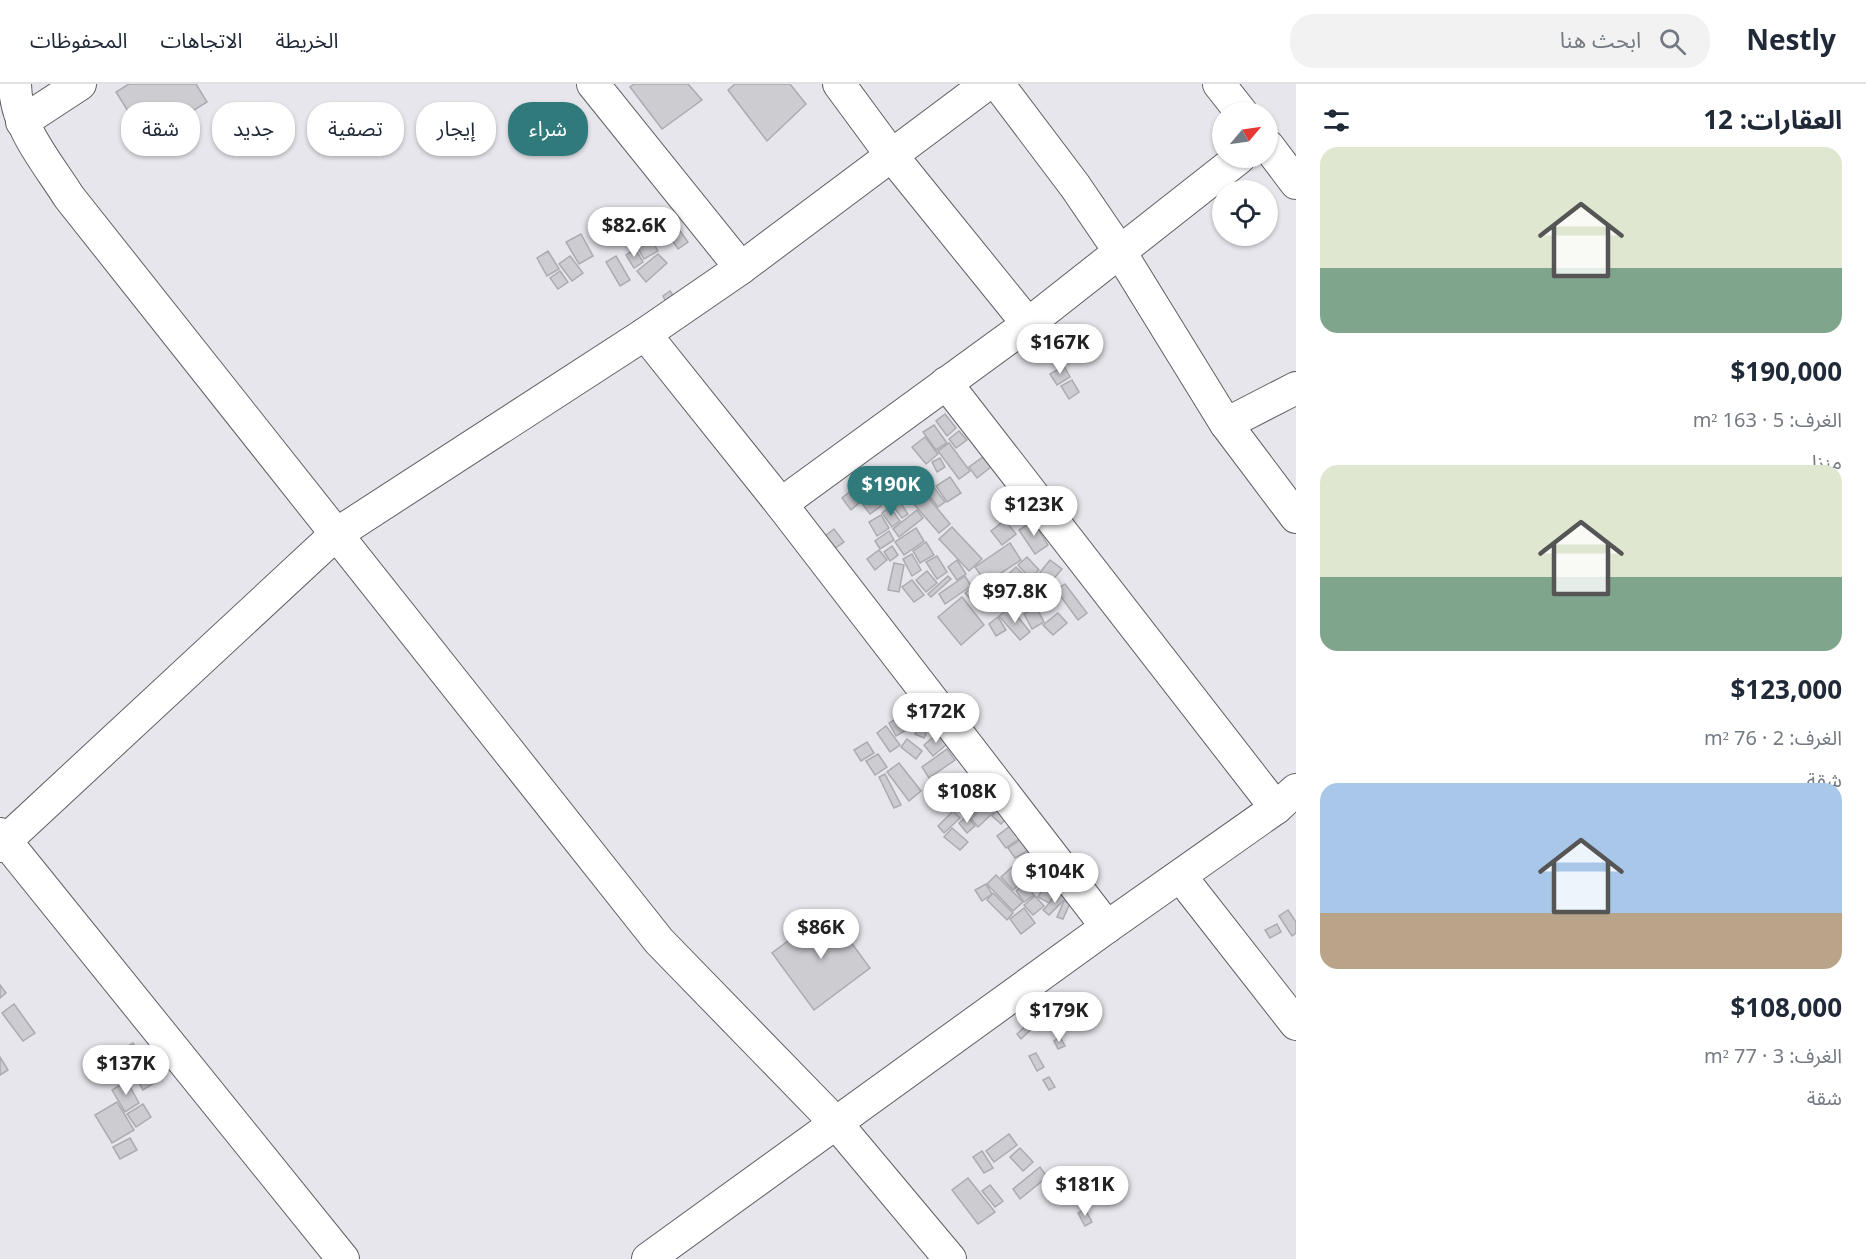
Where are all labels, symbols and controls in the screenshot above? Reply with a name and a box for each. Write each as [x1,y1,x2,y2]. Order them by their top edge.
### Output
text: Nestly [1746,12,1836,71]
search box [1290,14,1710,68]
text: ابحث هنا [1560,18,1641,64]
text: المحفوظات [30,19,127,63]
text: الاتجاهات [160,19,242,63]
text: الخريطة [275,19,338,63]
icon: search [1656,25,1689,58]
text: العقارات: 12 [1703,93,1842,148]
chip: شقة [121,102,200,156]
chip: جديد [212,102,295,156]
chip: تصفية [307,102,404,156]
chip: إيجار [416,102,496,156]
chip: شراء [508,102,588,156]
north arrow [1212,102,1278,168]
map controls [1212,102,1278,246]
icon: filters [1320,104,1353,137]
button: locate [1212,180,1278,246]
icon: home [1527,186,1635,294]
text: $82.6K [602,205,666,247]
pin: $82.6K [585,207,683,258]
text: $167K [1030,322,1090,364]
pin: $167K [1018,324,1102,375]
text: $190,000 [1730,345,1842,400]
text: الغرف: 5 · 163 m² [1693,400,1842,442]
text: منزل [1803,442,1842,484]
text: $190K [861,464,921,506]
pin: $190K [849,466,933,517]
text: $123K [1004,484,1064,526]
pin: $123K [992,486,1076,537]
icon: home [1527,504,1635,612]
text: $97.8K [983,571,1047,613]
pin: $97.8K [966,573,1064,624]
text: $123,000 [1730,663,1842,718]
text: $172K [906,691,966,733]
pin: $172K [894,693,978,744]
text: الغرف: 2 · 76 m² [1704,718,1842,760]
text: شقة [1807,760,1842,802]
text: $108K [937,771,997,813]
pin: $108K [925,773,1009,824]
icon: home [1527,822,1635,930]
text: $104K [1025,851,1085,893]
pin: $104K [1013,853,1097,904]
text: $86K [797,907,845,949]
pin: $86K [785,909,857,960]
text: $108,000 [1730,981,1842,1036]
text: $179K [1029,990,1089,1032]
pin: $179K [1017,992,1101,1043]
text: الغرف: 3 · 77 m² [1704,1036,1842,1078]
text: $137K [96,1043,156,1085]
pin: $137K [84,1045,168,1096]
text: شقة [1807,1078,1842,1120]
text: $181K [1055,1164,1115,1206]
pin: $181K [1043,1166,1127,1217]

